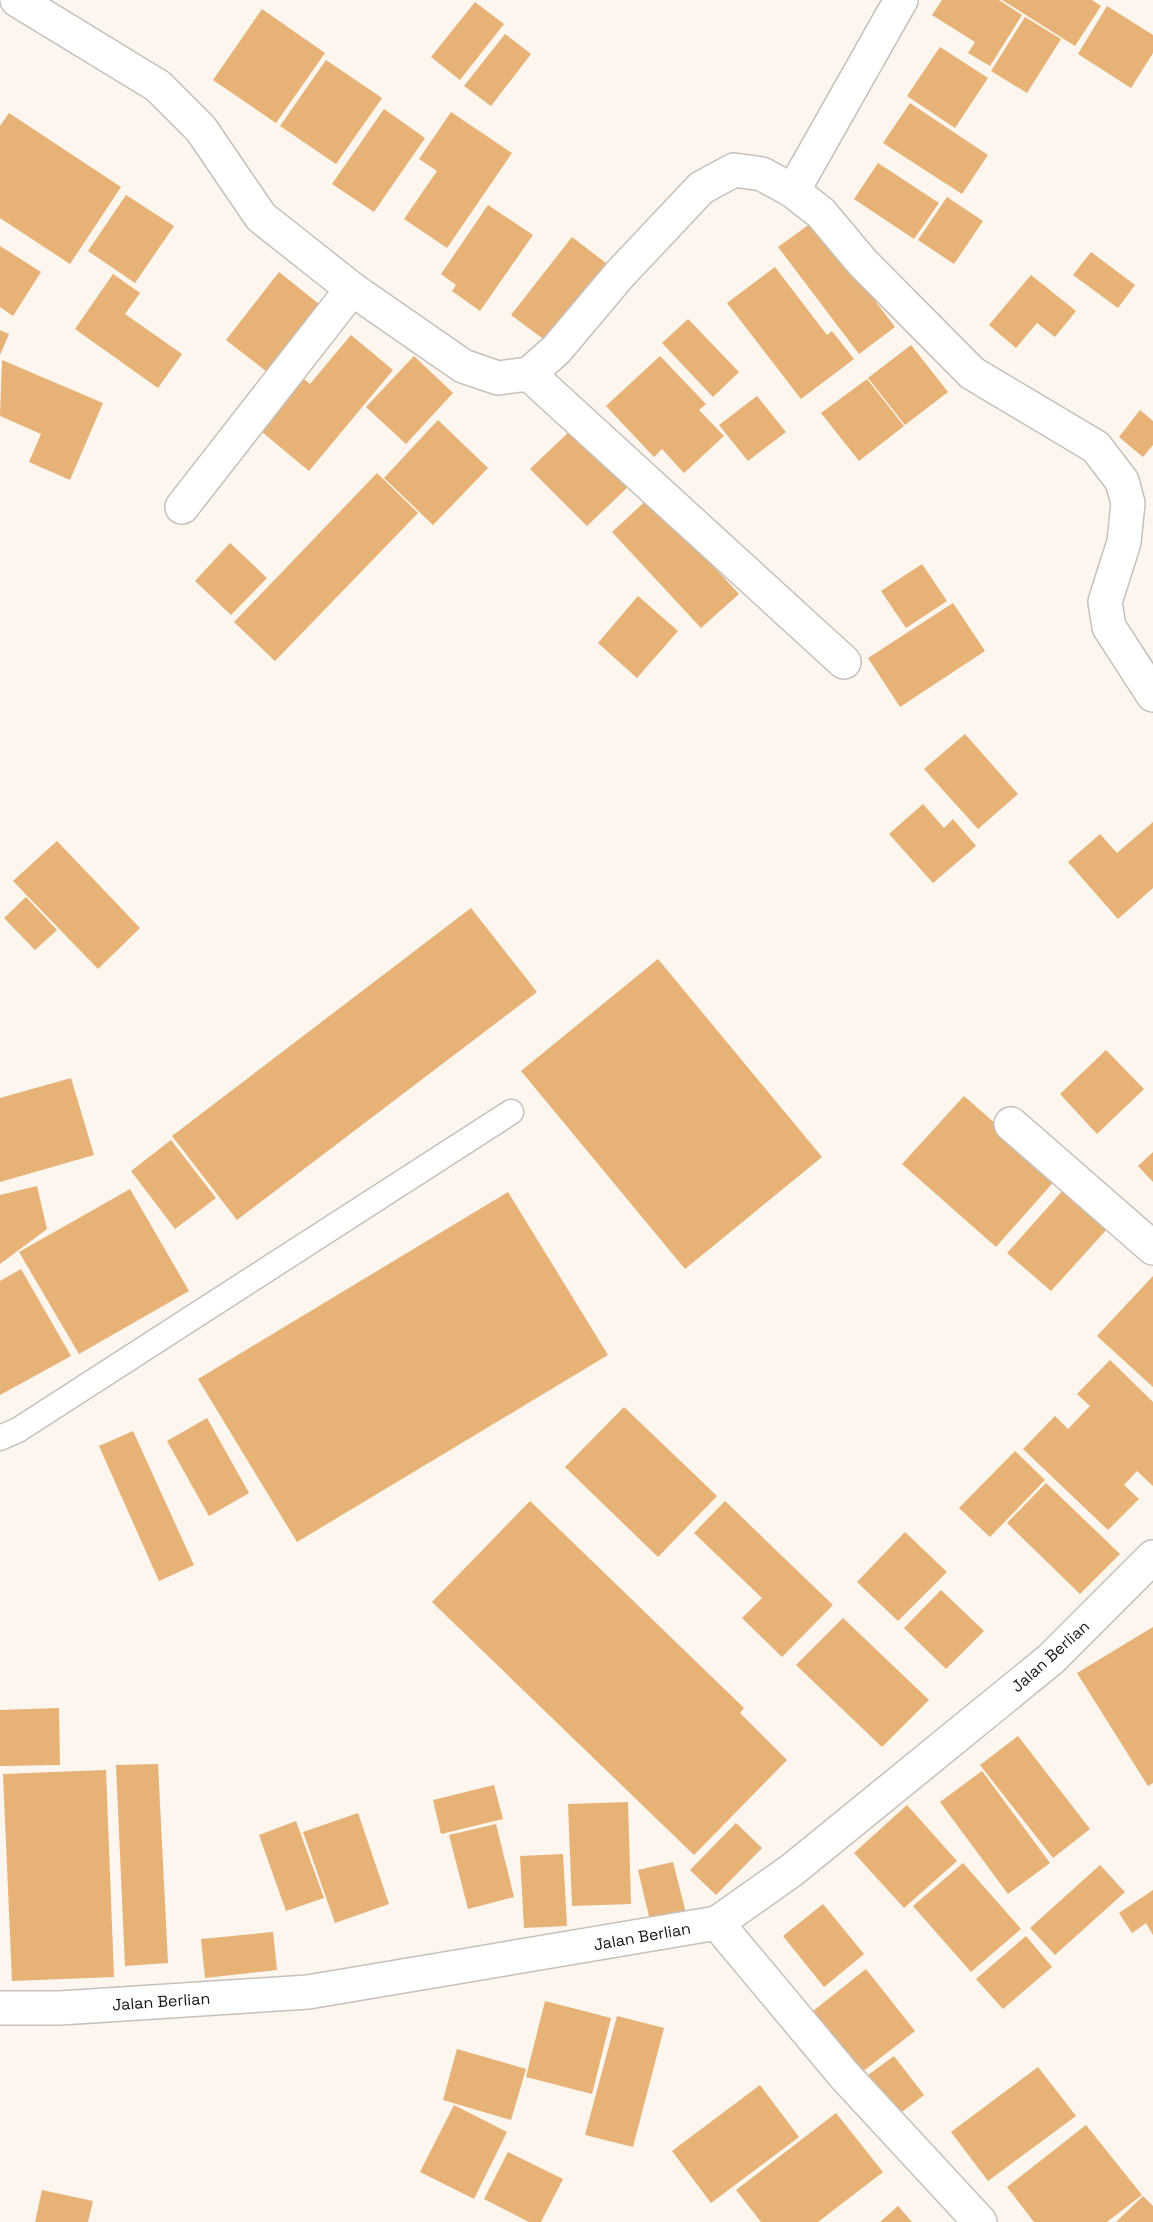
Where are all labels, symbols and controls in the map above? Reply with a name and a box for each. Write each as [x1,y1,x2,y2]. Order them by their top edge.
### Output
street label: Jalan Berlian [1007,1616,1094,1697]
street label: Jalan Berlian [592,1918,692,1955]
street label: Jalan Berlian [111,1988,211,2015]

